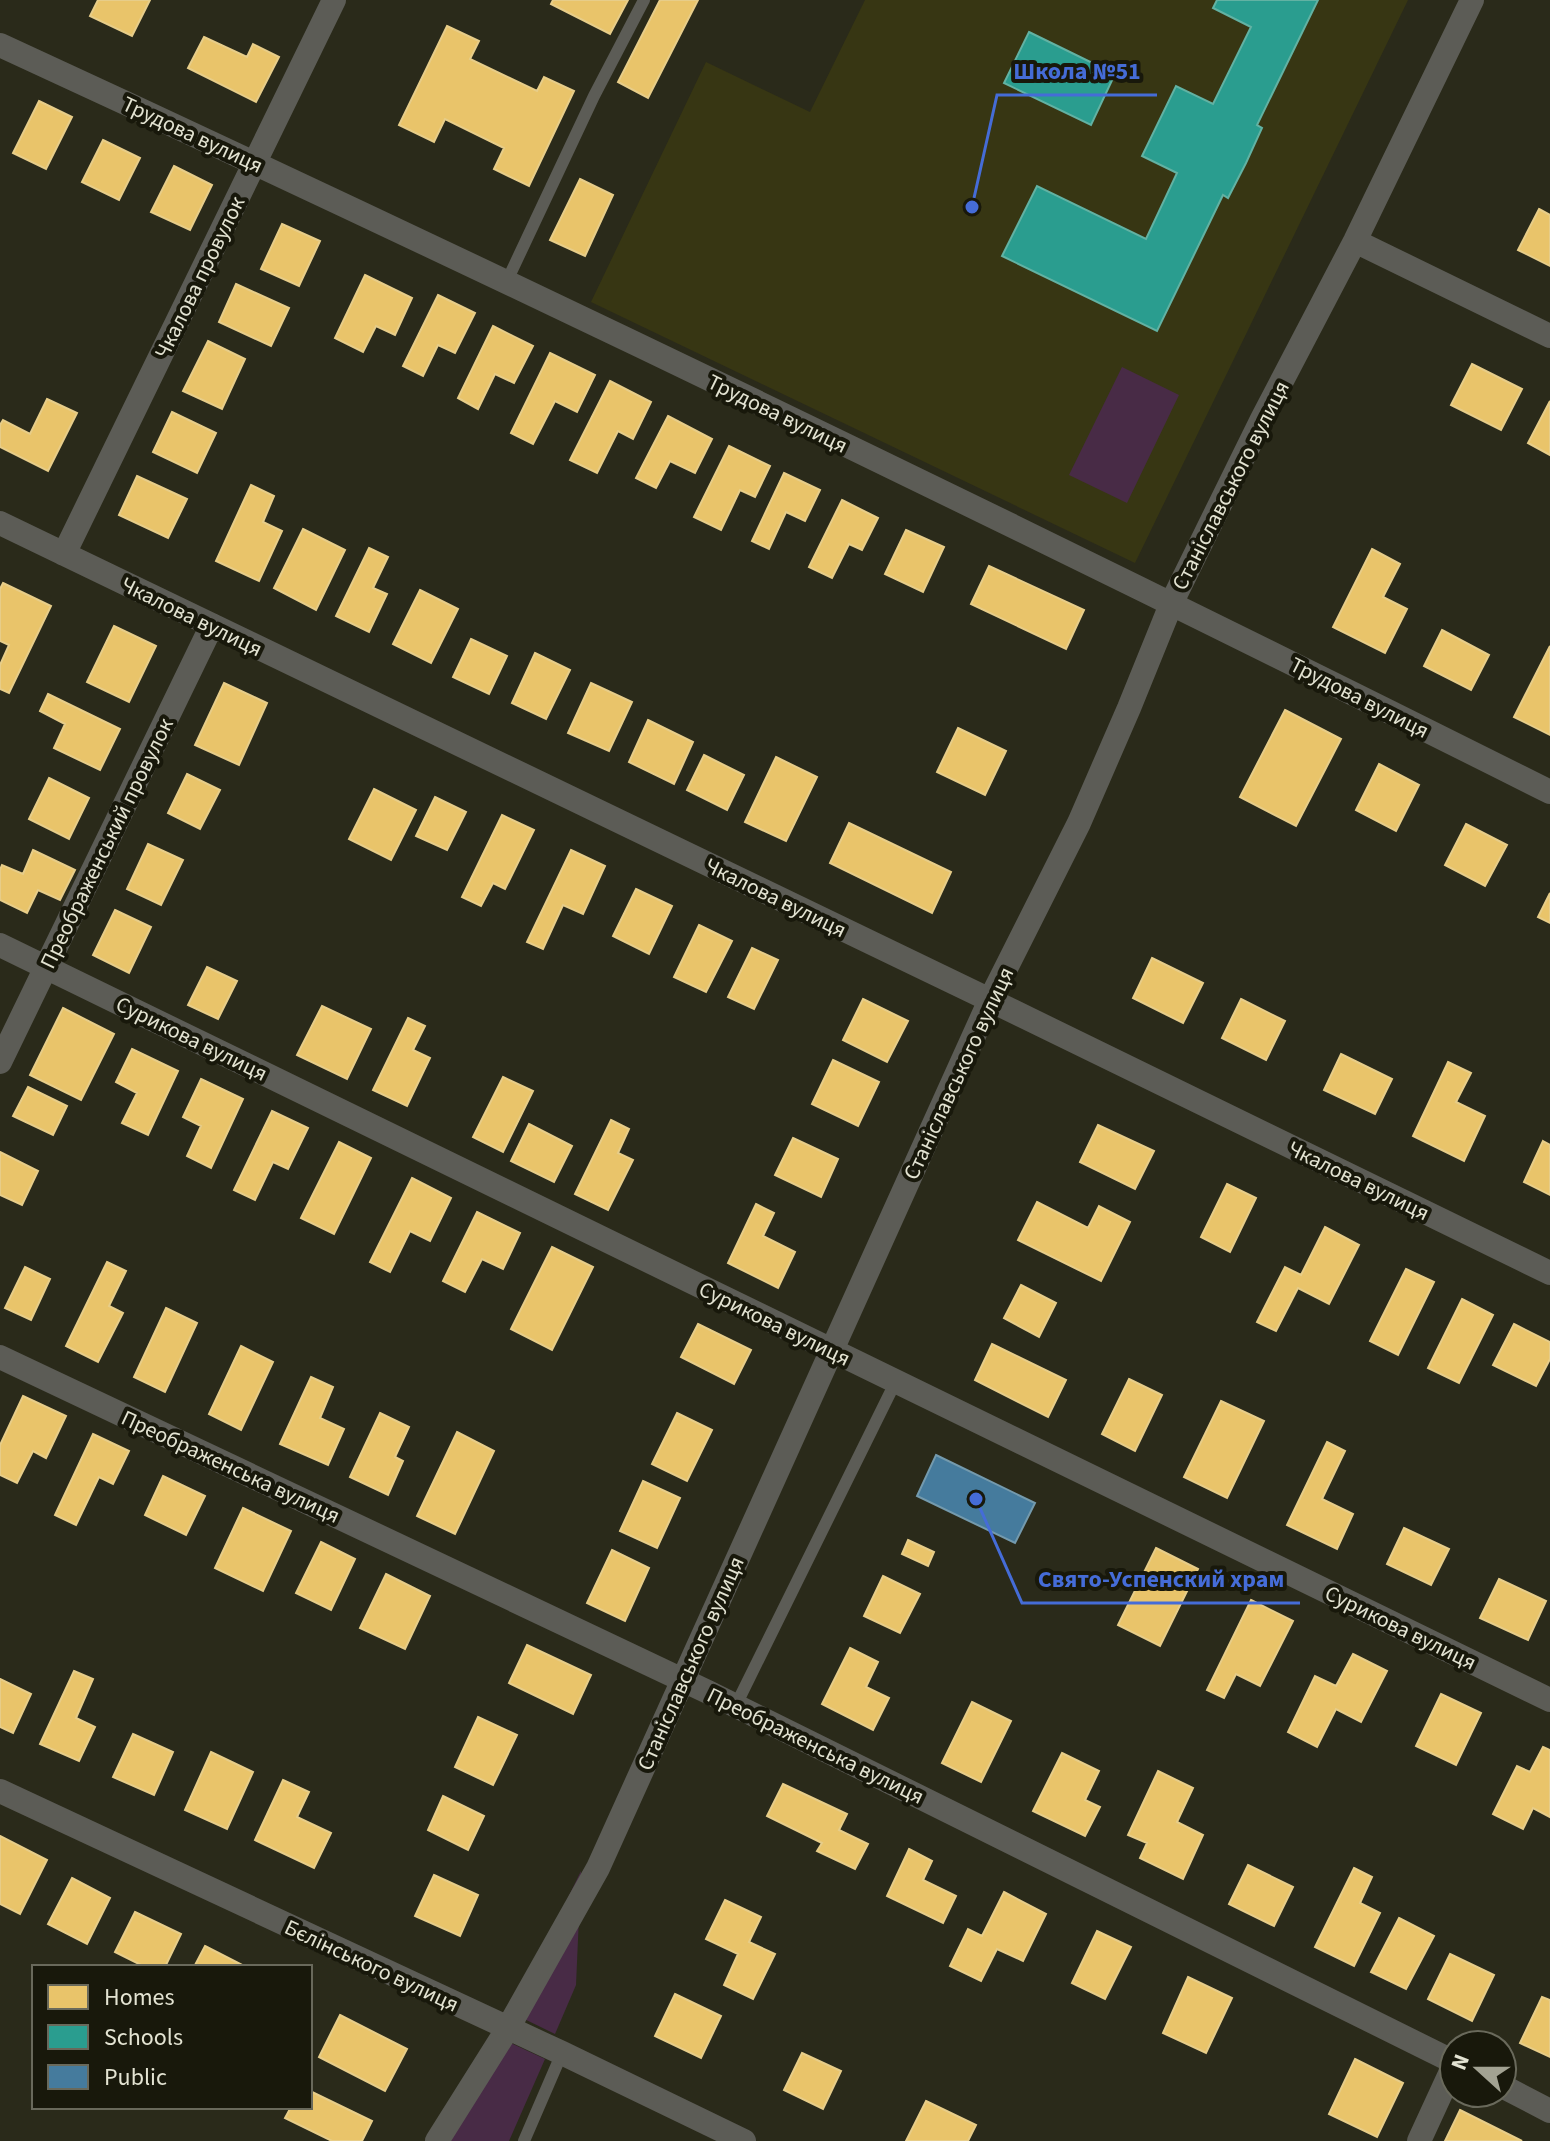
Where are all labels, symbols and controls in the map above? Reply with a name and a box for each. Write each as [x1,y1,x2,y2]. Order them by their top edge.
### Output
callout: Школа №51 [997,47,1157,95]
text: Школа №51 [1013,54,1141,89]
street label: Трудова вулиця [117,88,268,182]
street label: Чкалова провулок [147,191,253,364]
street label: Трудова вулиця [702,366,853,462]
street label: Станіславського вулиця [1164,375,1298,596]
street label: Чкалова вулиця [115,569,268,665]
street label: Трудова вулиця [1284,649,1435,747]
street label: Преображенський провулок [32,713,182,974]
street label: Чкалова вулиця [699,850,852,946]
street label: Станіславського вулиця [896,962,1022,1185]
street label: Сурикова вулиця [110,988,273,1089]
street label: Чкалова вулиця [1282,1133,1435,1229]
street label: Сурикова вулиця [693,1273,856,1374]
street label: Преображенська вулиця [116,1402,345,1532]
street label: Станіславського вулиця [629,1551,753,1776]
callout: Свято-Успенский храм [1022,1555,1300,1603]
text: Свято-Успенский храм [1038,1562,1284,1597]
street label: Сурикова вулиця [1319,1577,1482,1678]
street label: Преображенська вулиця [702,1679,930,1812]
street label: Бєлінського вулиця [279,1911,464,2020]
legend [32,1965,312,2109]
text: Homes [104,1980,175,2015]
text: Schools [104,2020,183,2055]
north arrow [1438,2029,1518,2109]
text: N [1443,2050,1478,2075]
text: Public [104,2060,167,2095]

